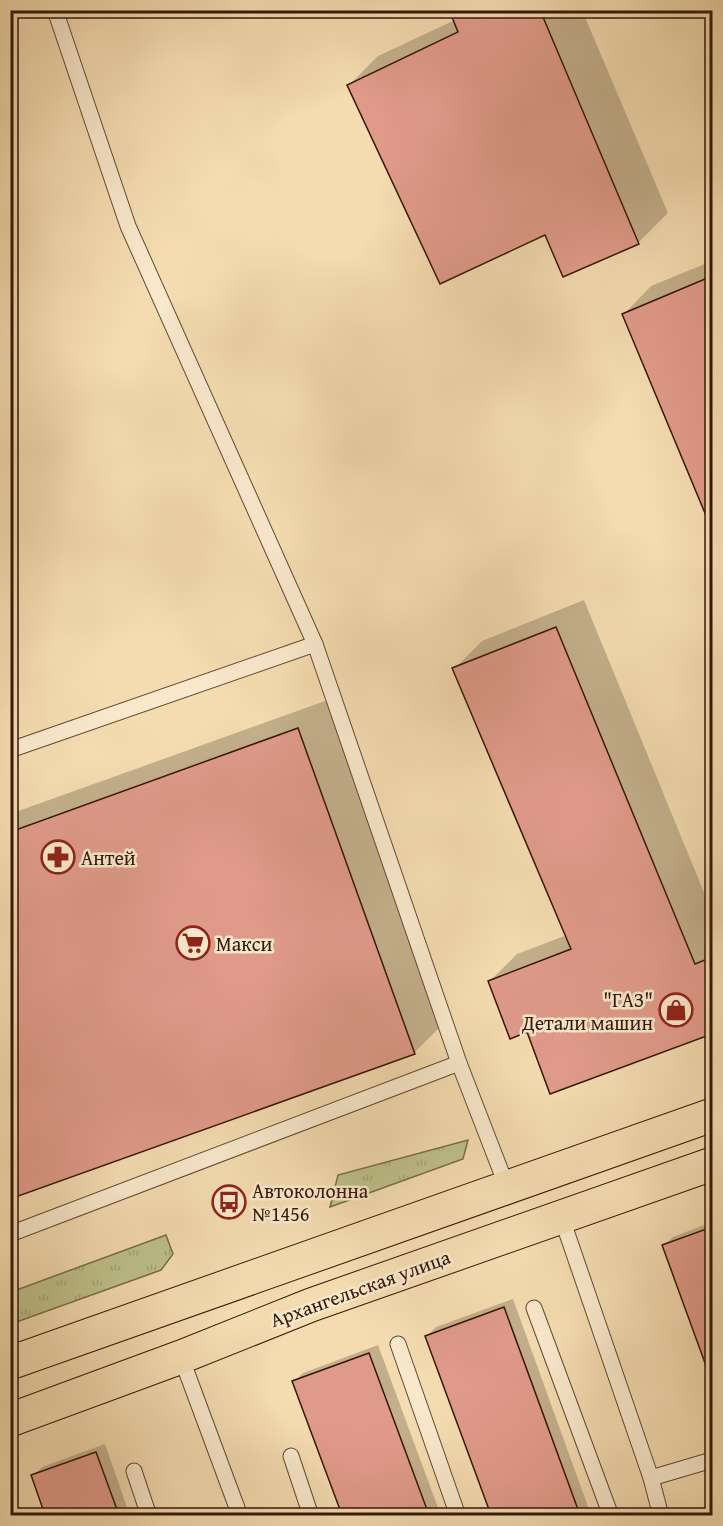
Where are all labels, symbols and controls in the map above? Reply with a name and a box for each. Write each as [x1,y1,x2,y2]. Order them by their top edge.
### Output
pharmacy icon: Антей [40,839,76,875]
place label: Антей [81,843,136,872]
supermarket icon: Макси [175,925,211,961]
place label: Макси [216,929,273,958]
place label: "ГАЗ" Детали машин [521,985,653,1037]
shop icon: "ГАЗ" Детали машин [658,992,694,1028]
place label: Автоколонна №1456 [252,1176,369,1228]
bus stop icon: Автоколонна №1456 [211,1184,247,1220]
street label: Архангельская улица [266,1242,455,1334]

